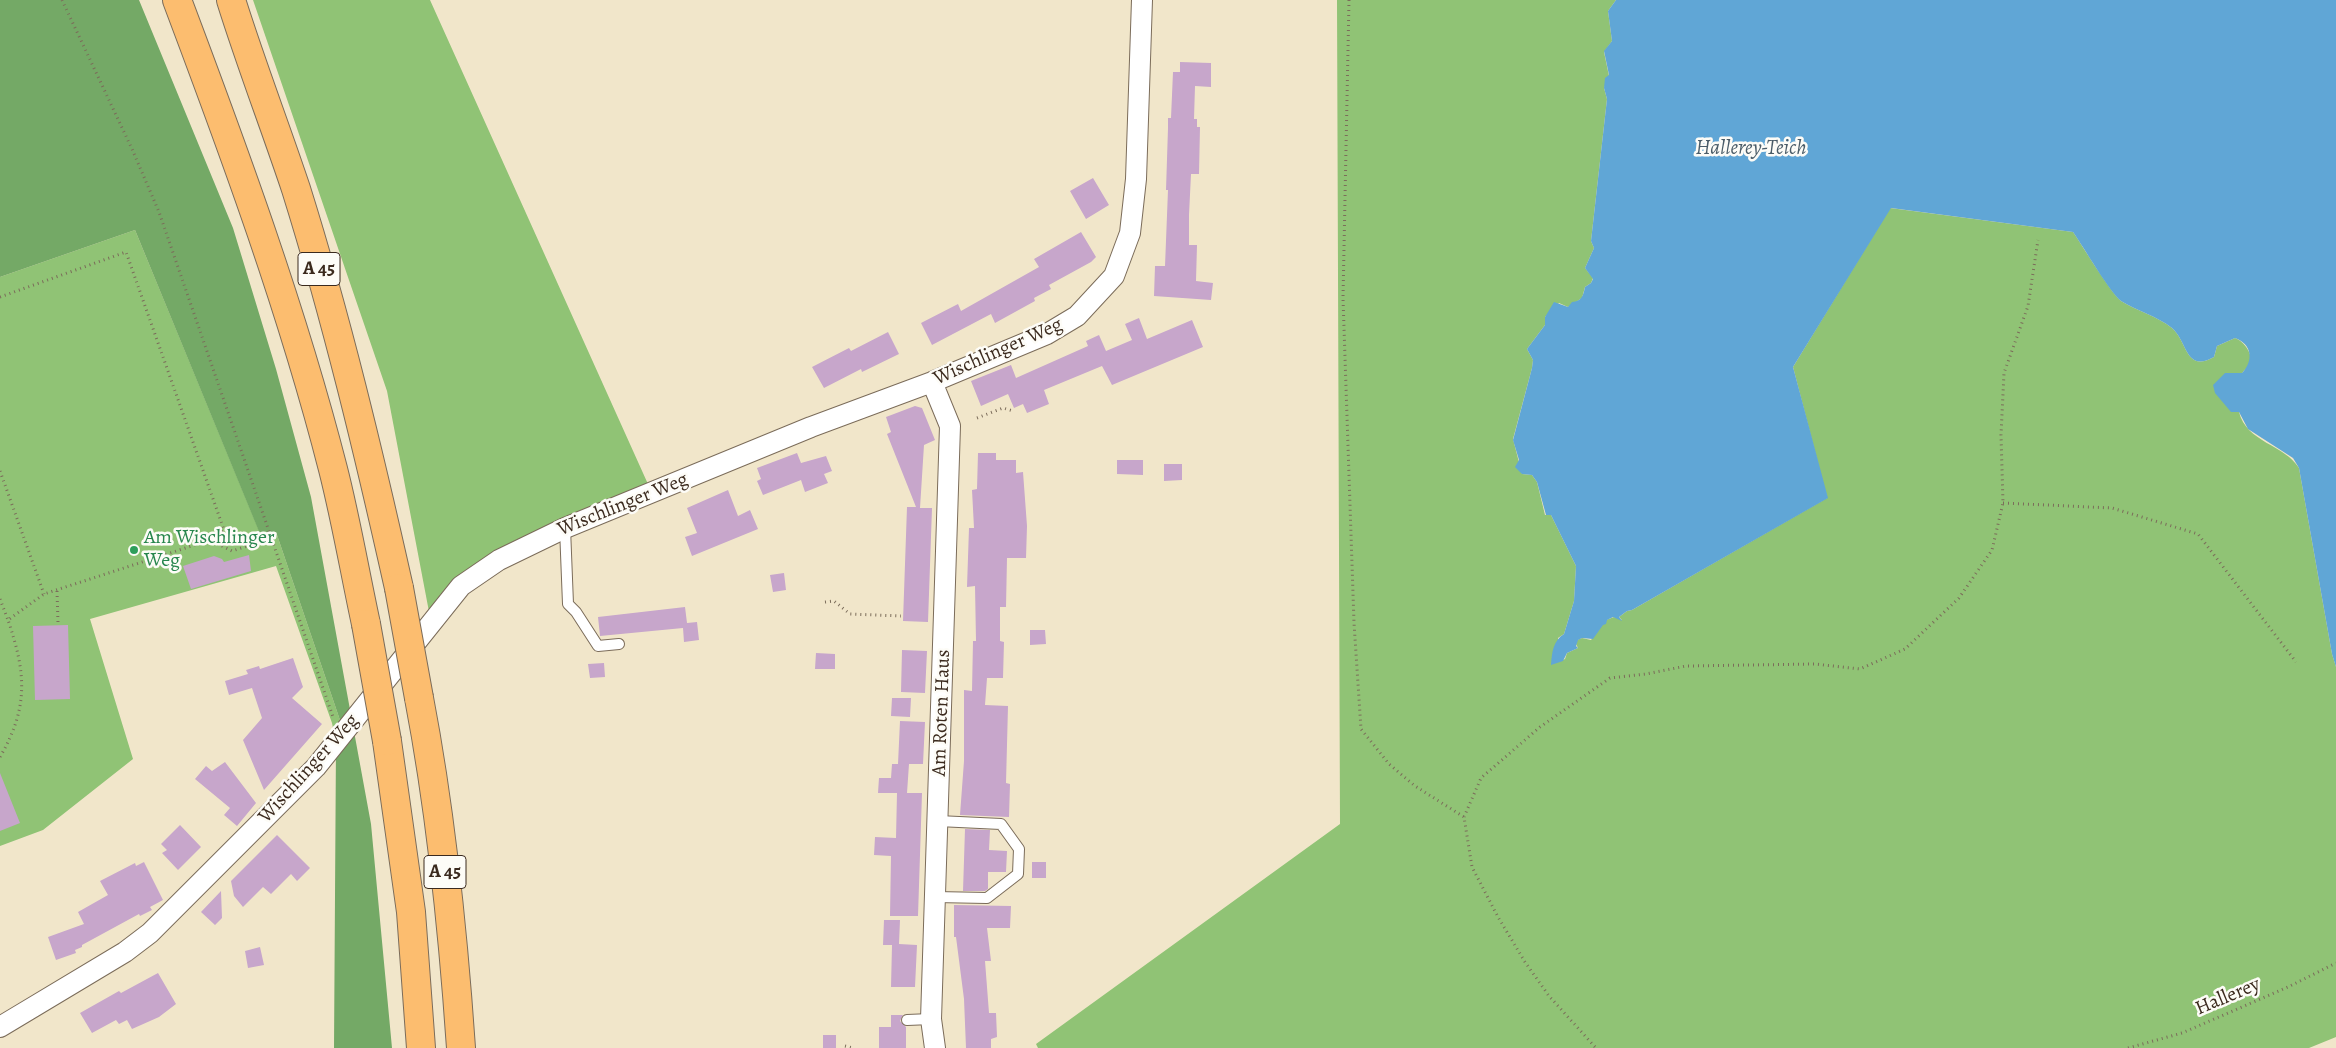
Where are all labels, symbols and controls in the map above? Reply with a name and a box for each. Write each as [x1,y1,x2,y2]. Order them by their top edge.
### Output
water label: Hallerey-Teich [1695,136,1807,162]
road number: A 45 [298,252,340,286]
street label: Wischlinger Weg [930,313,1066,391]
street label: Wischlinger Weg [554,468,692,542]
place label: Am Wischlinger Weg [144,526,275,573]
marker: Am Wischlinger Weg [128,544,140,556]
street label: Am Roten Haus [928,649,956,777]
street label: Wischlinger Weg [254,709,364,829]
road number: A 45 [424,856,466,889]
street label: Hallerey [2192,973,2264,1021]

